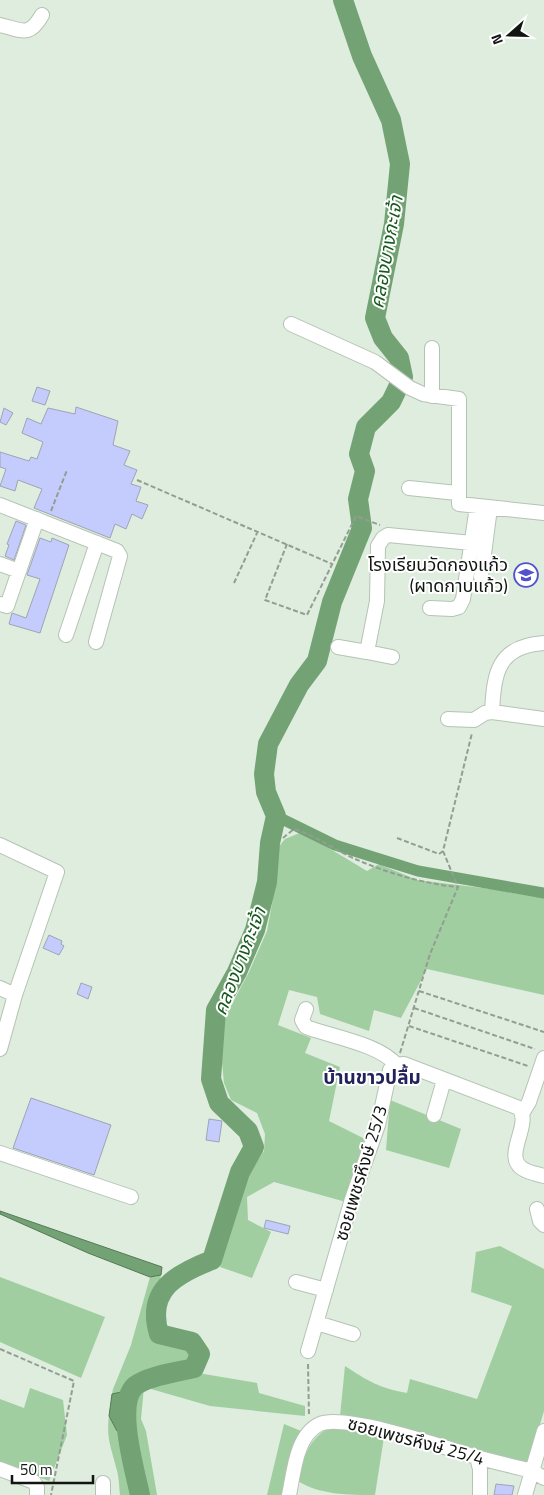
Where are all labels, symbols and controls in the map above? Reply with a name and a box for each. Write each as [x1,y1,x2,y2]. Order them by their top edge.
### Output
north arrow [484,10,534,60]
text: N [485,31,508,48]
water label: คลองบางกะเจ้า [361,192,410,310]
place label: โรงเรียนวัดกองแก้ว (ผาดกาบแก้ว) [368,551,508,599]
school or university icon: โรงเรียนวัดกองแก้ว (ผาดกาบแก้ว) [513,562,539,588]
water label: คลองบางกะเจ้า [205,901,273,1019]
district label: บ้านขาวปลื้ม [323,1062,421,1091]
street label: ซอยเพชรหึงษ์ 25/3 [327,1102,394,1244]
street label: ซอยเพชรหึงษ์ 25/4 [345,1409,488,1472]
scale bar [12,1452,94,1484]
text: 50 m [20,1458,53,1481]

